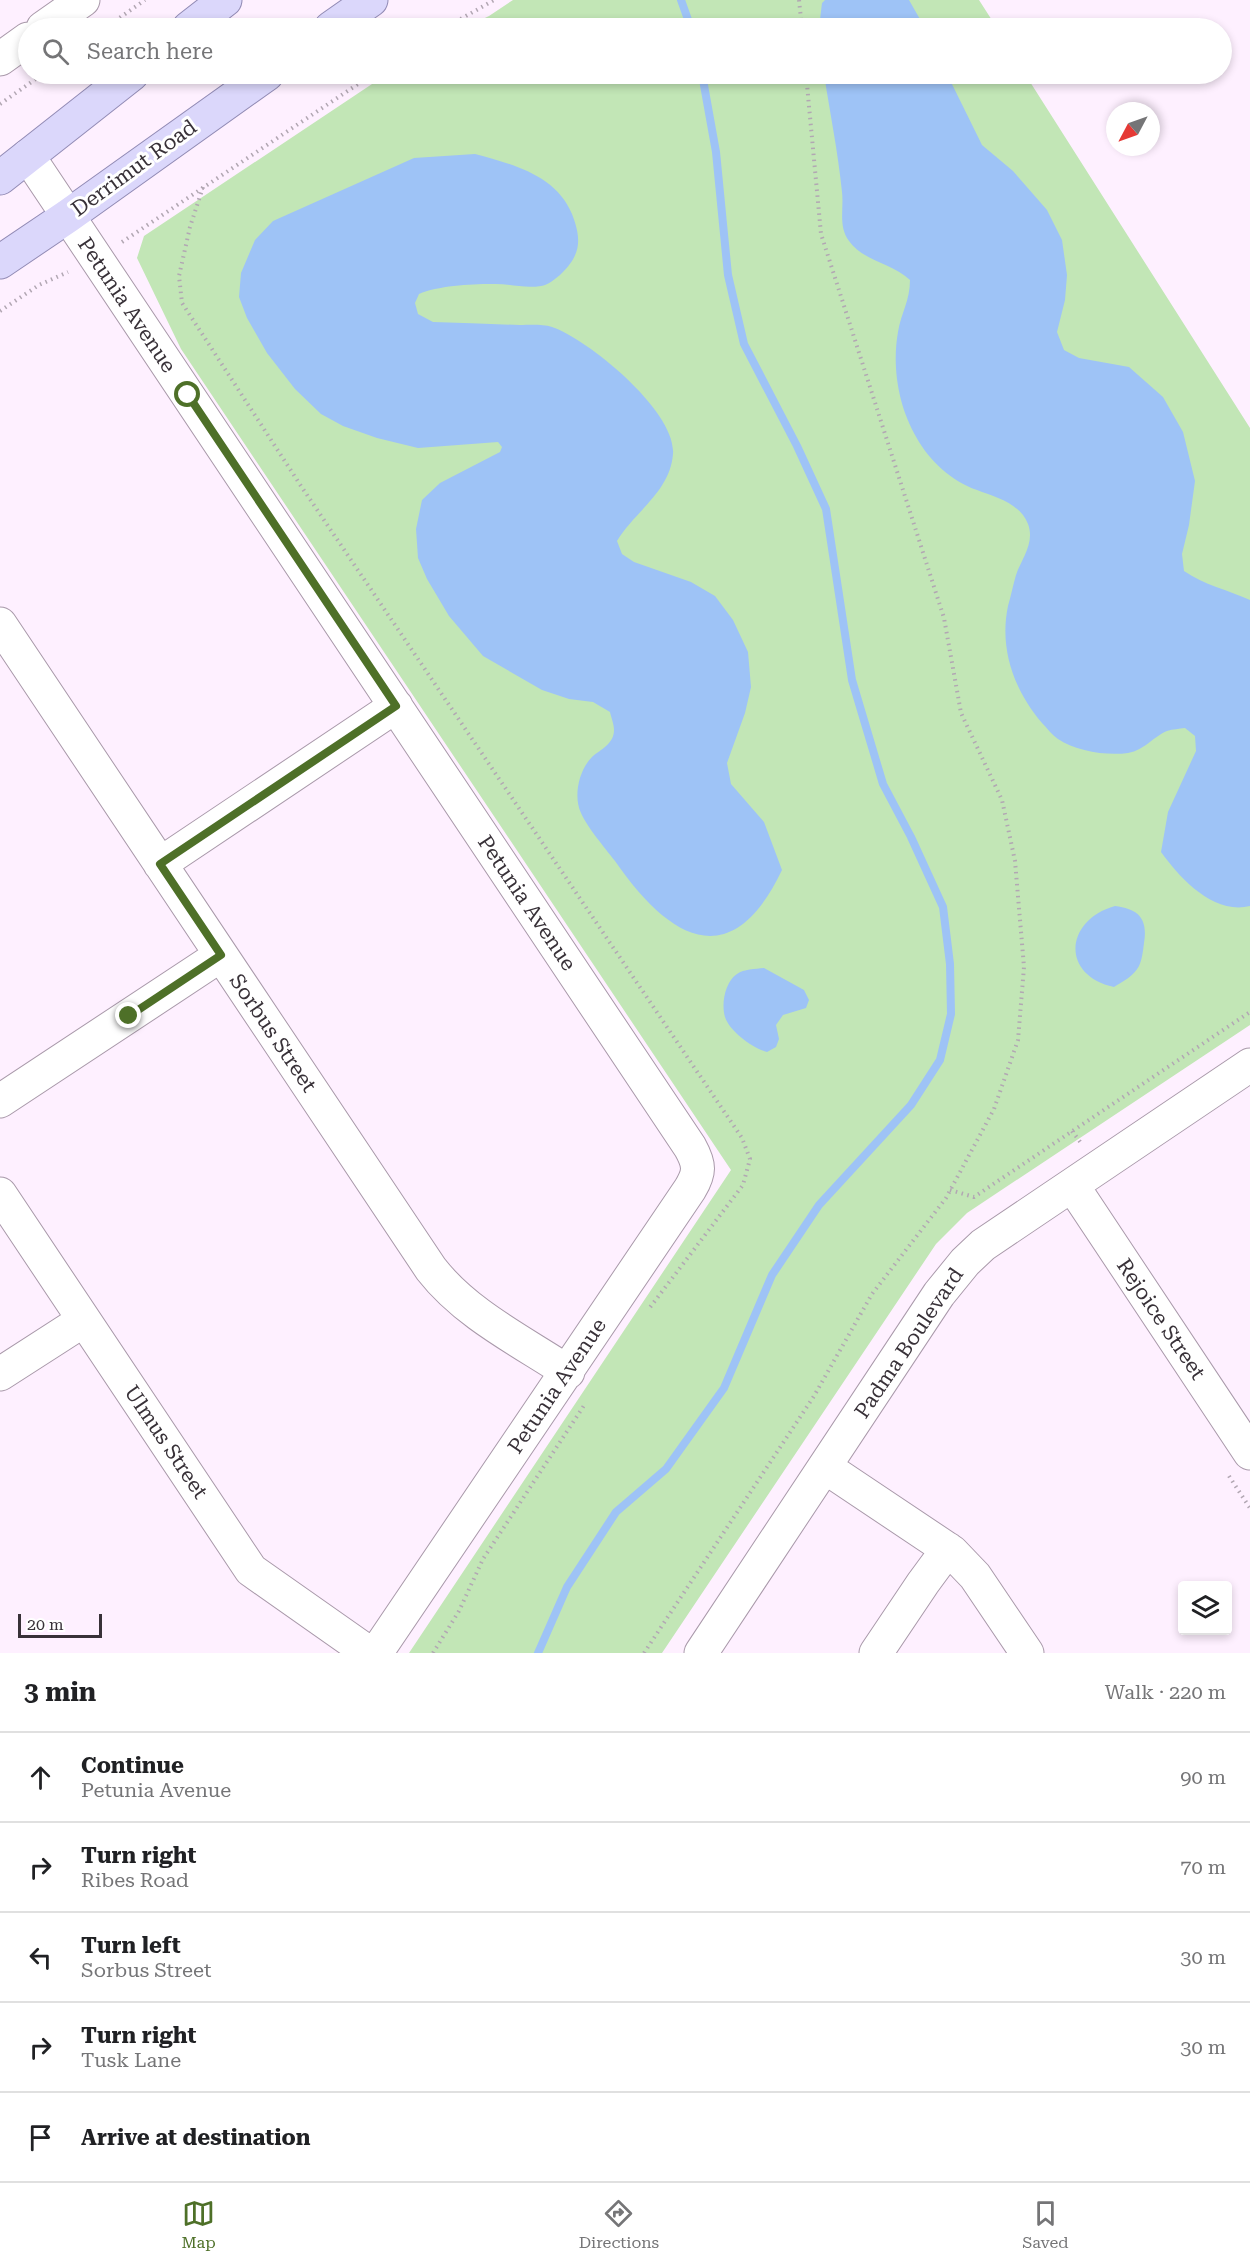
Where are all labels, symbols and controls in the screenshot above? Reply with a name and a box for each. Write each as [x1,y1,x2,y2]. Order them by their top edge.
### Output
search box [18,18,1232,84]
icon: search [39,35,72,68]
text: Search here [87,39,213,64]
north arrow [1106,102,1160,156]
street label: Derrimut Road [67,114,202,221]
street label: Petunia Avenue [73,233,181,377]
route start [174,381,200,407]
street label: Petunia Avenue [473,831,581,975]
street label: Sorbus Street [225,969,321,1097]
route end [115,1002,141,1028]
street label: Rejoice Street [1112,1254,1210,1384]
street label: Padma Boulevard [850,1263,969,1423]
street label: Petunia Avenue [503,1314,611,1458]
street label: Ulmus Street [119,1381,213,1503]
map controls [1178,1581,1232,1635]
button: layers [1178,1581,1232,1635]
scale bar [18,1611,102,1638]
text: 20 m [27,1615,64,1634]
text: 3 min [24,1677,96,1707]
text: Walk · 220 m [1105,1680,1226,1704]
text: Continue [81,1753,184,1778]
icon: ahead [24,1761,57,1794]
text: 90 m [1180,1765,1226,1789]
text: Petunia Avenue [81,1778,231,1802]
text: Turn right [81,1843,196,1868]
icon: right [24,1851,57,1884]
text: 70 m [1180,1855,1226,1879]
text: Ribes Road [81,1868,189,1892]
text: Turn left [81,1933,181,1958]
icon: left [24,1941,57,1974]
text: 30 m [1180,1945,1226,1969]
text: Sorbus Street [81,1958,212,1982]
text: Turn right [81,2023,196,2048]
icon: right [24,2031,57,2064]
text: 30 m [1180,2035,1226,2059]
text: Tusk Lane [81,2048,181,2072]
icon: arrive [24,2121,57,2154]
text: Arrive at destination [81,2125,310,2150]
tab: Map [181,2197,216,2252]
tab: Directions [579,2197,659,2252]
tab: Saved [1022,2197,1069,2252]

